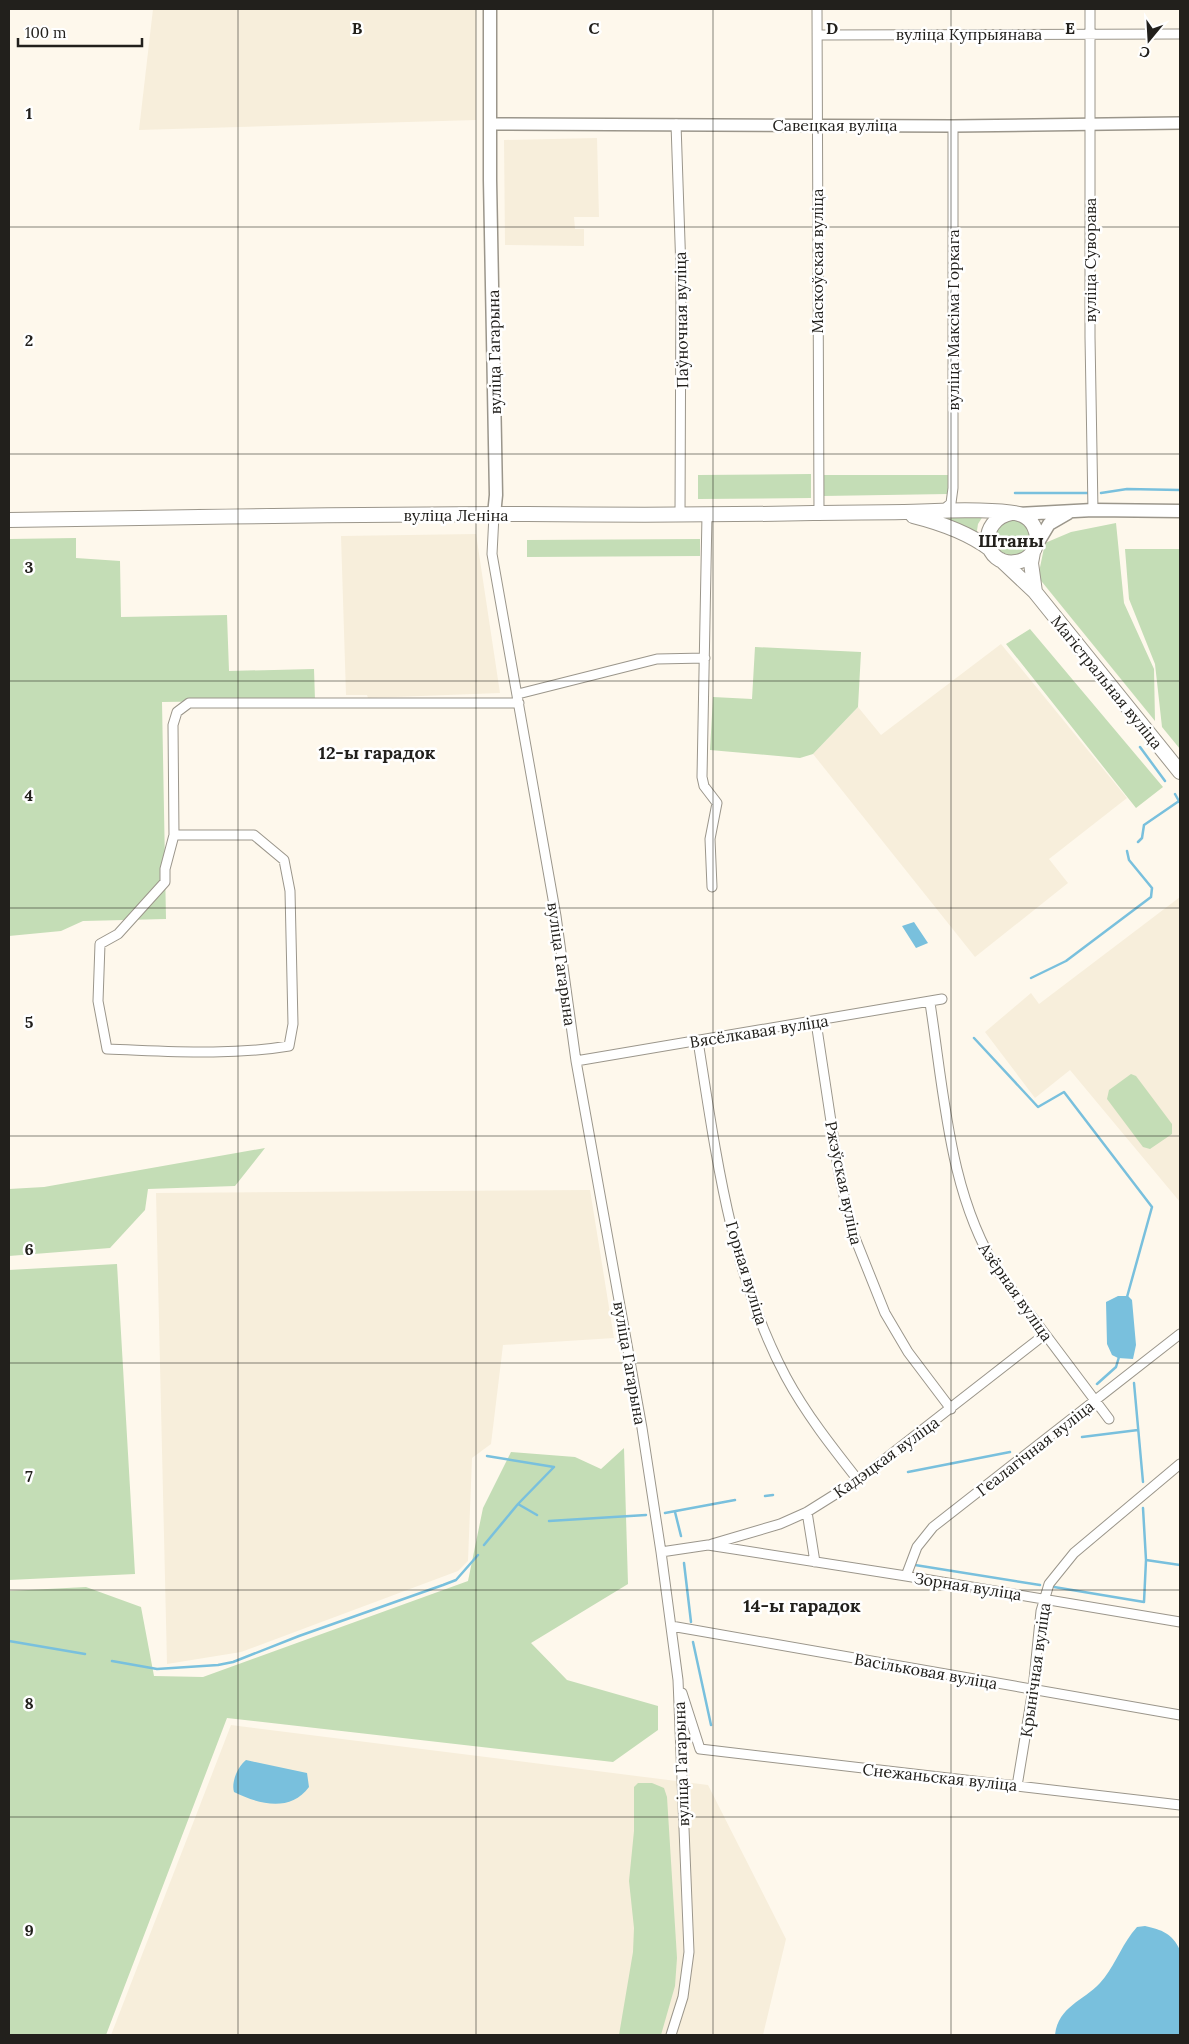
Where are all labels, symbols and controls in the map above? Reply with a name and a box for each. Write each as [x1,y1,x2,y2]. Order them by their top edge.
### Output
scale bar [18,15,141,47]
north arrow [1124,15,1174,65]
text: B [352,18,363,38]
text: C [588,18,600,38]
text: D [826,18,838,38]
text: E [1065,18,1075,38]
text: 100 m [25,23,66,42]
street label: вуліца Купрыянава [896,24,1042,44]
text: С [1137,42,1152,62]
text: 1 [26,103,32,123]
street label: Савецкая вуліца [773,115,897,135]
street label: Маскоўская вуліца [807,189,827,333]
street label: вуліца Суворава [1080,198,1100,322]
street label: вуліца Максіма Горкага [943,229,963,411]
street label: Паўночная вуліца [670,251,692,389]
street label: вуліца Гагарына [483,289,505,415]
text: 2 [25,330,33,350]
street label: вуліца Леніна [403,505,509,525]
district label: Штаны [978,529,1044,552]
text: 3 [25,557,34,577]
street label: Магістральная вуліца [1047,611,1167,753]
district label: 12-ы гарадок [319,741,436,764]
text: 4 [25,785,34,805]
street label: вуліца Гагарына [543,901,581,1027]
street label: Вясёлкавая вуліца [688,1010,830,1052]
text: 5 [25,1012,34,1032]
street label: Ржэўская вуліца [821,1119,867,1247]
street label: Горная вуліца [722,1219,772,1327]
street label: Азёрная вуліца [974,1238,1057,1345]
text: 6 [24,1239,34,1259]
street label: вуліца Гагарына [609,1300,651,1426]
street label: Геалагічная вуліца [972,1396,1098,1500]
street label: Кадэцкая вуліца [829,1412,943,1502]
text: 7 [25,1466,33,1486]
street label: Зорная вуліца [913,1568,1023,1604]
district label: 14-ы гарадок [743,1594,861,1617]
street label: Крынічная вуліца [1016,1601,1054,1739]
street label: Васільковая вуліца [853,1649,999,1693]
text: 8 [24,1693,34,1713]
street label: вуліца Гагарына [669,1701,693,1827]
street label: Снежаньская вуліца [862,1759,1018,1795]
text: 9 [24,1920,34,1940]

